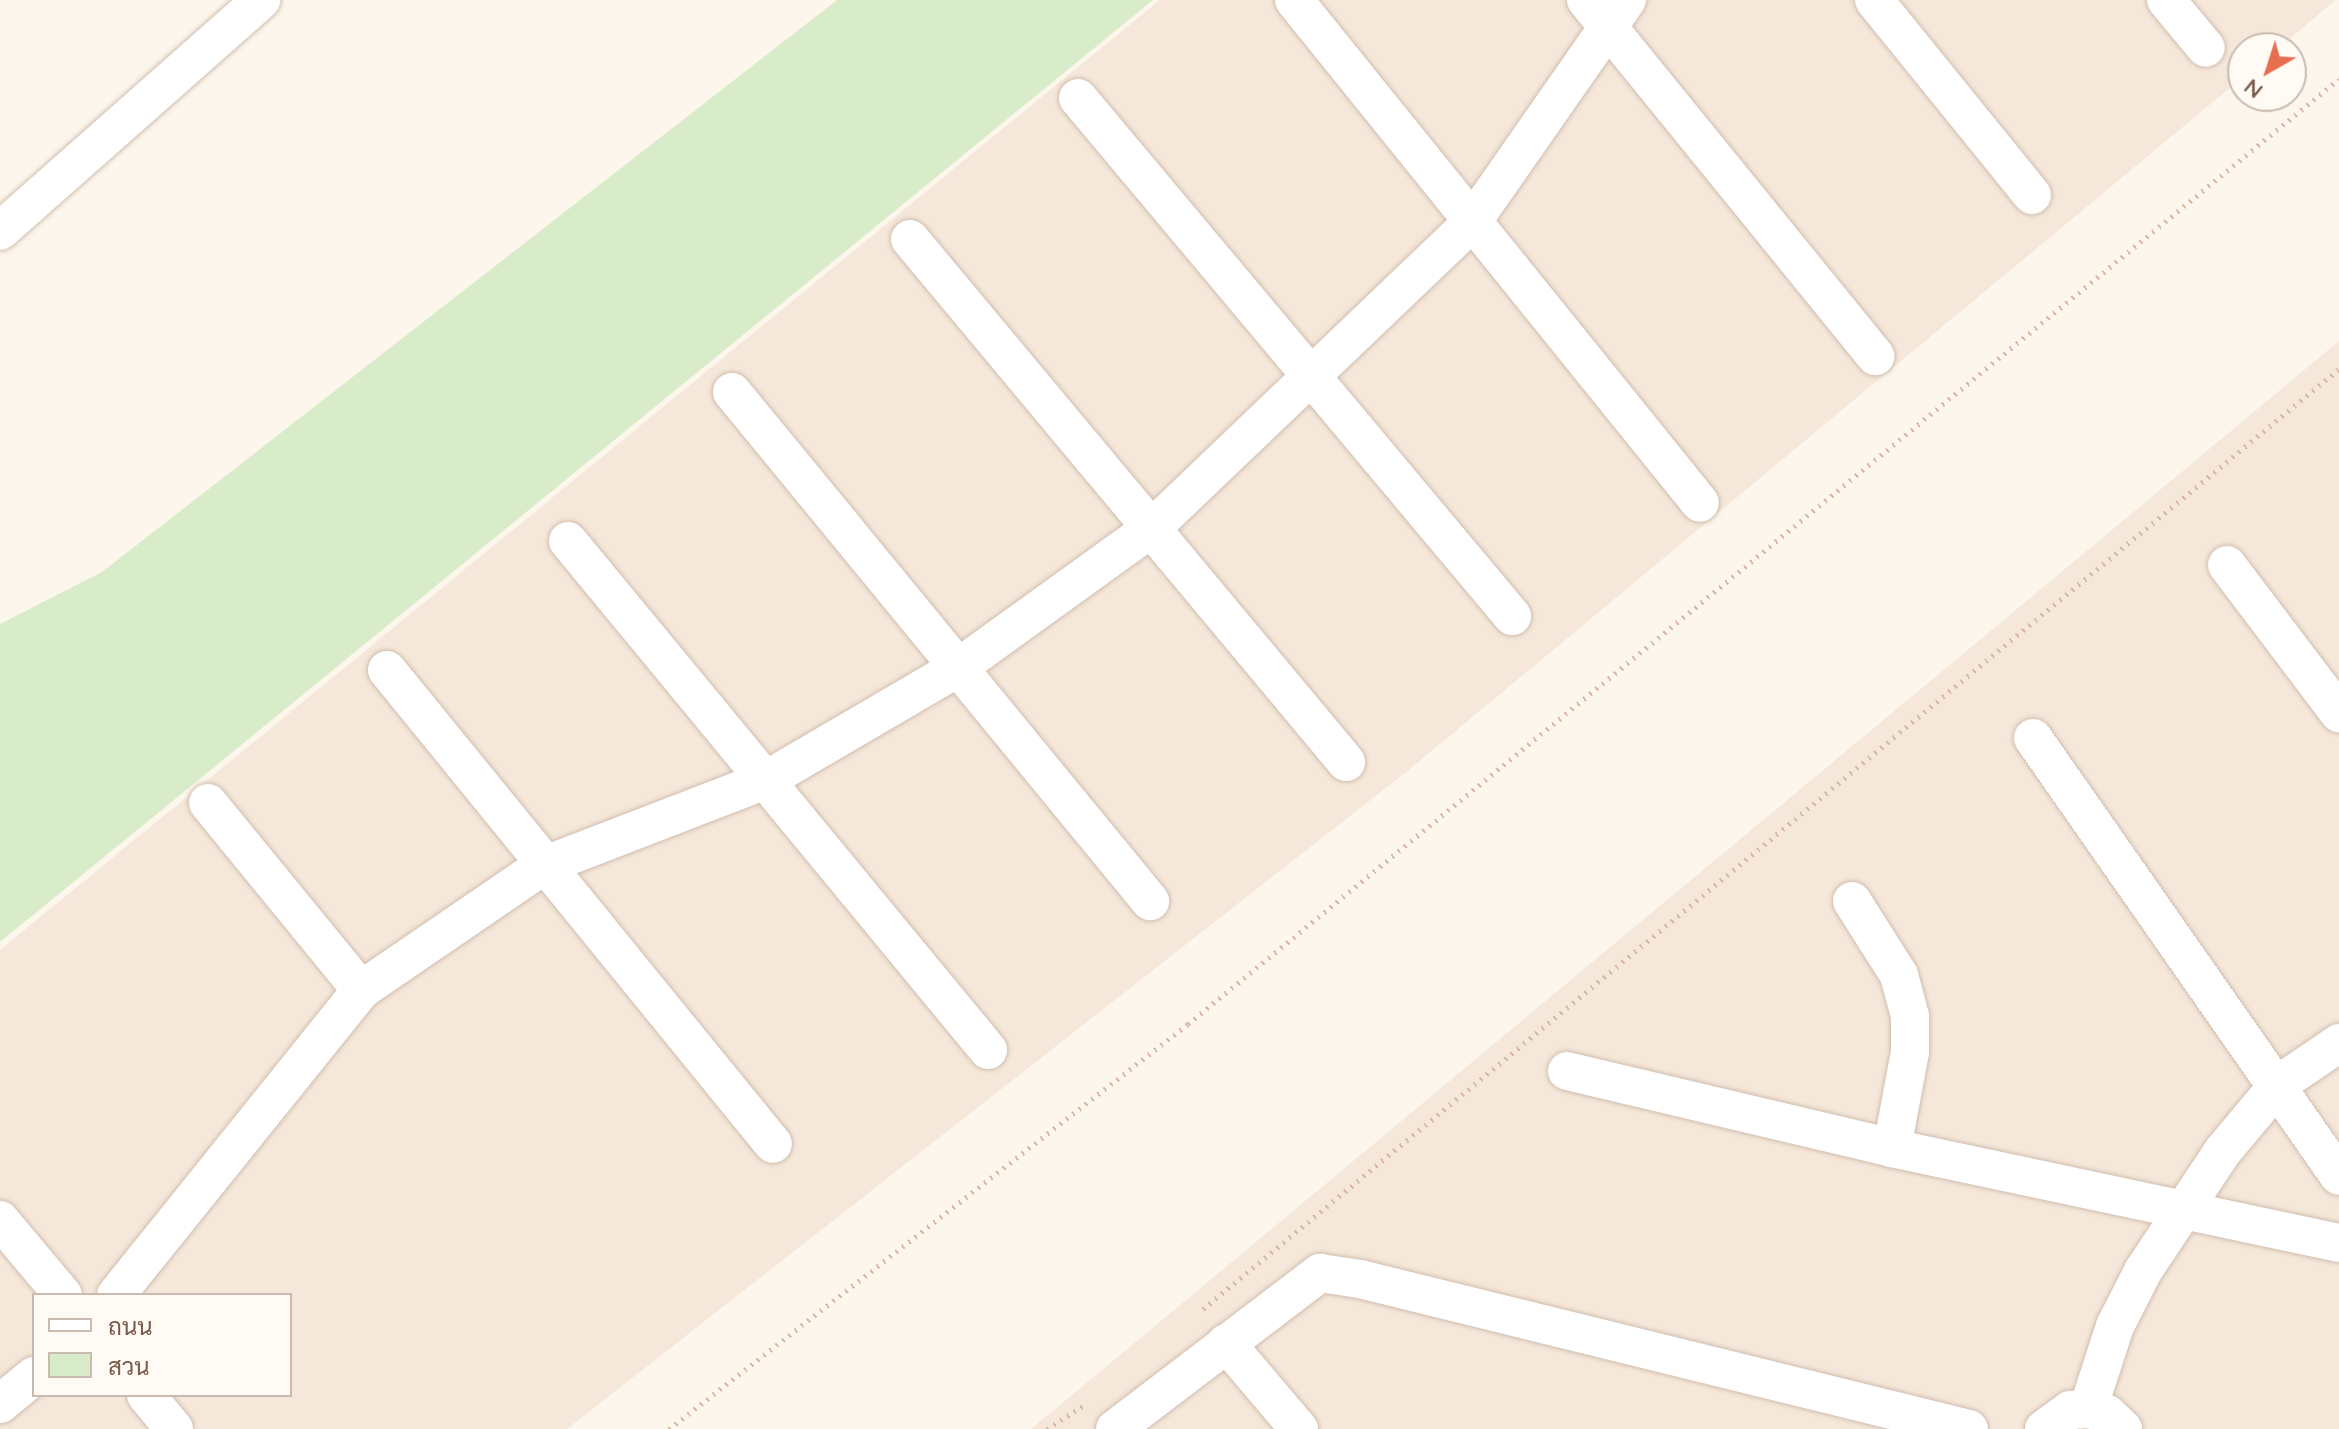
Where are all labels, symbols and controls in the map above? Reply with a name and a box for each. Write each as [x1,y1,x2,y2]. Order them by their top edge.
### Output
north arrow [2227,32,2307,112]
text: N [2238,73,2268,105]
legend [32,1293,292,1397]
text: ถนน [108,1311,153,1341]
text: สวน [108,1351,150,1381]

